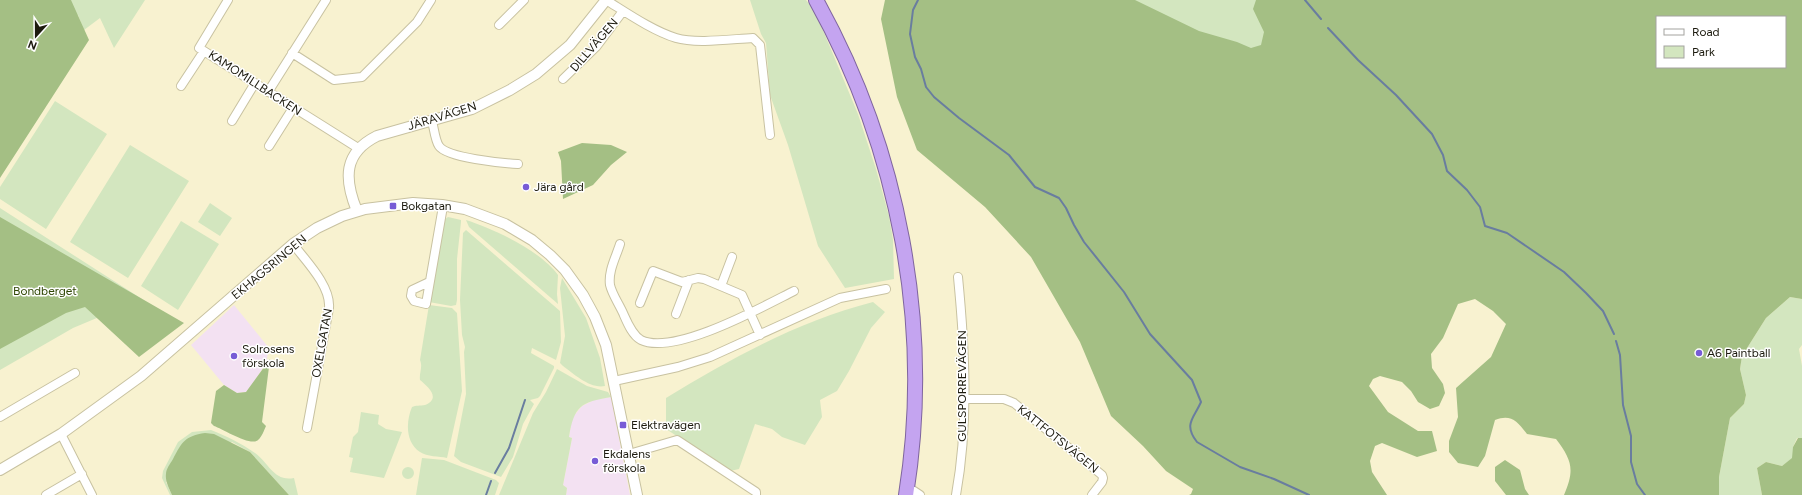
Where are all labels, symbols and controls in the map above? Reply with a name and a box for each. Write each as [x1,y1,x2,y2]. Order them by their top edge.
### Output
north arrow [16,16,56,56]
street label: DILLVÄGEN [567,16,621,74]
legend [1656,16,1786,68]
text: Road [1692,25,1720,39]
text: N [26,37,39,52]
text: Park [1692,45,1715,59]
street label: KAMOMILLBACKEN [206,48,304,118]
street label: JÄRAVÄGEN [406,99,478,133]
place label: Jära gård [534,180,584,194]
marker: Jära gård [521,182,531,192]
place label: Bokgatan [401,199,452,213]
marker: Bokgatan [388,201,398,211]
street label: EKHAGSRINGEN [229,232,309,302]
park label: Bondberget [13,284,77,298]
street label: OXELGATAN [309,307,335,379]
street label: GULSPORREVÄGEN [955,330,969,442]
place label: Solrosens förskola [242,342,295,370]
place label: A6 Paintball [1707,346,1770,360]
marker: A6 Paintball [1694,348,1704,358]
marker: Solrosens förskola [229,351,239,361]
street label: KATTFOTSVÄGEN [1015,402,1101,476]
place label: Elektravägen [631,418,701,432]
marker: Elektravägen [618,420,628,430]
place label: Ekdalens förskola [603,447,651,475]
marker: Ekdalens förskola [590,456,600,466]

